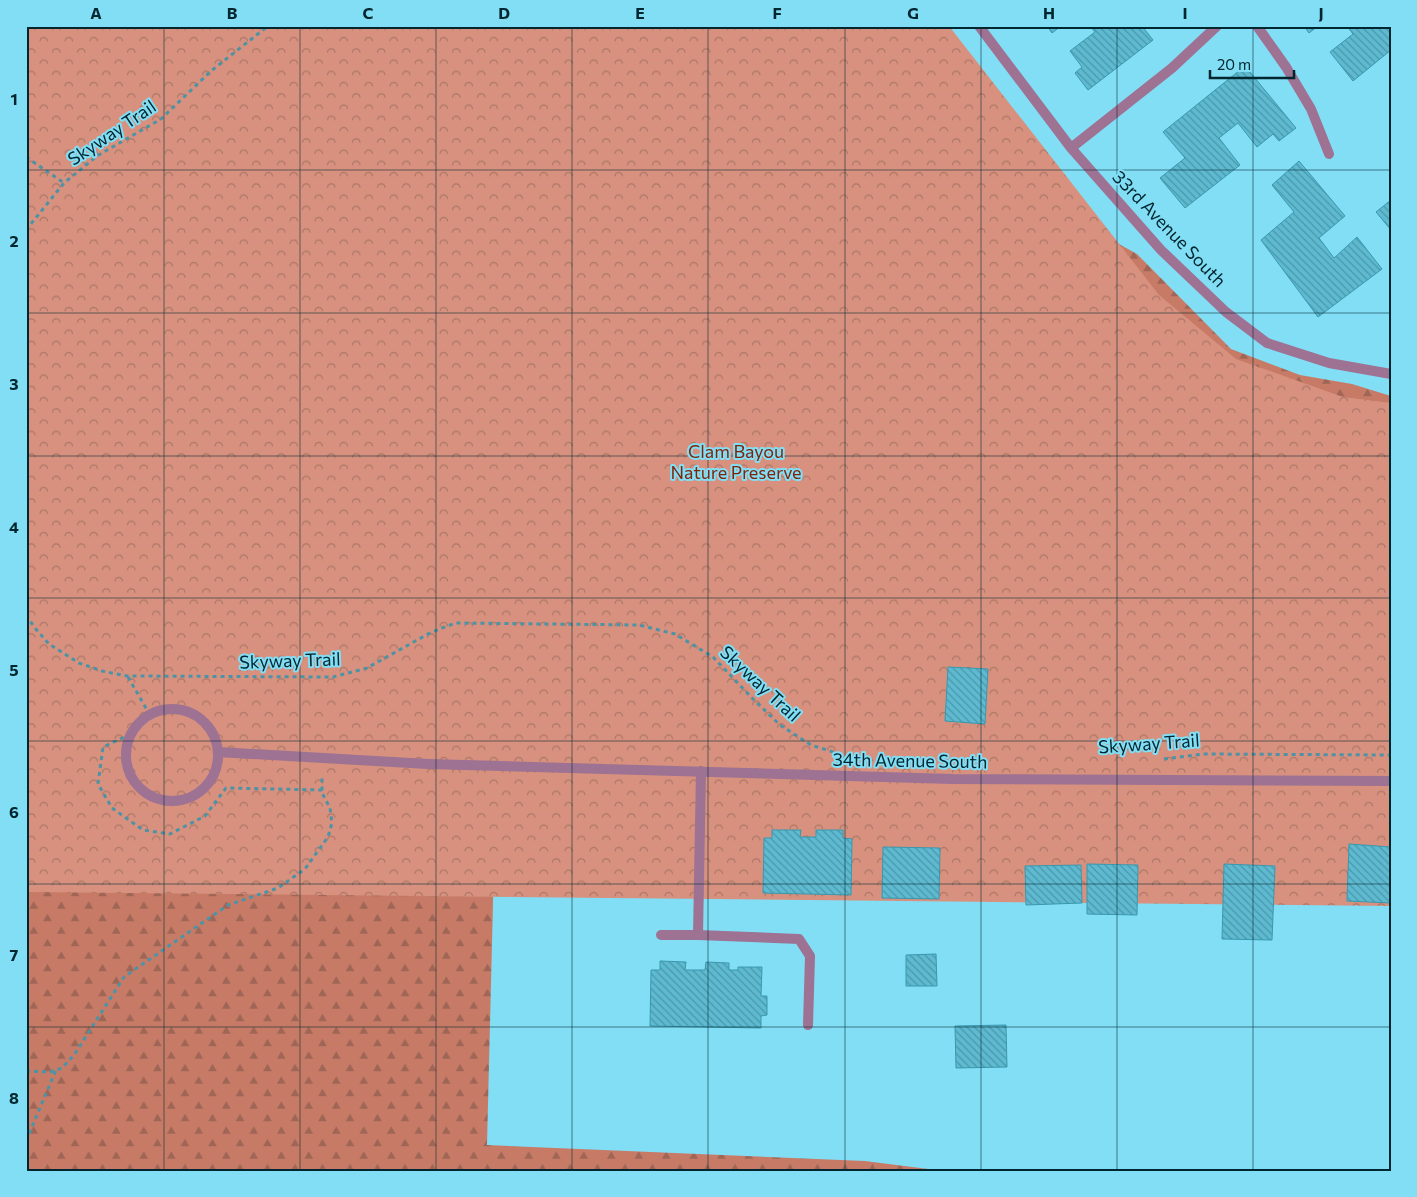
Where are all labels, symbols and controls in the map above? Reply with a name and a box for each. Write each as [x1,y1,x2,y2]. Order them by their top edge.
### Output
text: A [90,3,102,22]
text: B [227,3,238,22]
text: C [363,3,374,22]
text: D [498,3,510,22]
text: E [635,3,645,22]
text: F [772,3,782,22]
text: G [907,3,919,22]
text: H [1043,3,1055,22]
text: I [1182,3,1188,22]
text: J [1318,3,1324,22]
scale bar [1210,48,1293,80]
text: 20 m [1217,55,1251,73]
text: 1 [10,89,18,108]
street label: Skyway Trail [63,95,160,170]
street label: 33rd Avenue South [1108,165,1231,291]
text: 2 [9,231,19,250]
text: 3 [9,374,19,393]
park label: Clam Bayou Nature Preserve [670,440,802,483]
text: 4 [9,517,19,536]
street label: Skyway Trail [716,641,805,726]
street label: Skyway Trail [239,647,341,673]
text: 5 [9,660,19,679]
street label: Skyway Trail [1098,728,1200,758]
street label: 34th Avenue South [832,748,988,772]
text: 6 [9,802,19,821]
text: 7 [10,945,19,964]
text: 8 [9,1088,19,1107]

